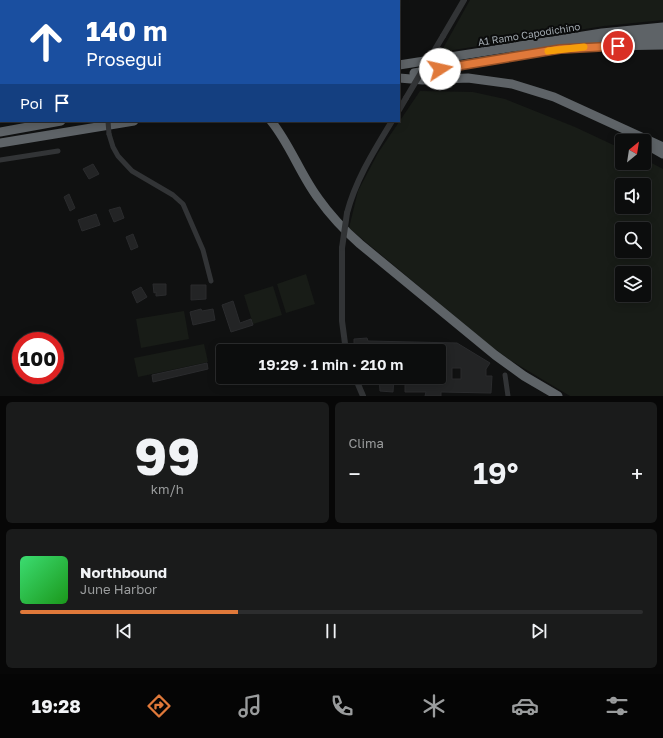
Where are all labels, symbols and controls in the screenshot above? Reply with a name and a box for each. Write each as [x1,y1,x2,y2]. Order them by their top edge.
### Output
text: 140 m [86,14,168,47]
icon: ahead [20,16,72,68]
street label: A1 Ramo Capodichino [477,20,581,48]
pin [601,29,635,63]
icon: arrive [607,35,629,57]
text: Prosegui [86,48,162,70]
position arrow [419,48,461,90]
icon: arrive [51,92,73,114]
text: Poi [20,94,43,112]
north arrow [615,134,651,170]
map controls [615,134,651,302]
button: sound [615,178,651,214]
button: search [615,222,651,258]
button: layers [615,266,651,302]
speed limit sign: 100 [12,332,64,384]
text: 19:29 · 1 min · 210 m [259,355,403,373]
text: 99 [134,424,200,486]
text: Clima [349,435,384,451]
text: 19° [473,455,519,491]
text: − [349,460,361,487]
text: + [631,460,643,487]
text: km/h [151,481,184,497]
text: Northbound [80,563,167,581]
text: June Harbor [80,581,157,597]
icon: previous [113,620,135,642]
icon: pause [320,620,342,642]
icon: next [528,620,550,642]
icon: directions [145,692,173,720]
icon: music [236,692,264,720]
icon: phone [328,692,356,720]
icon: climate [420,692,448,720]
icon: car [511,692,539,720]
icon: filters [603,692,631,720]
text: 19:28 [32,695,81,717]

